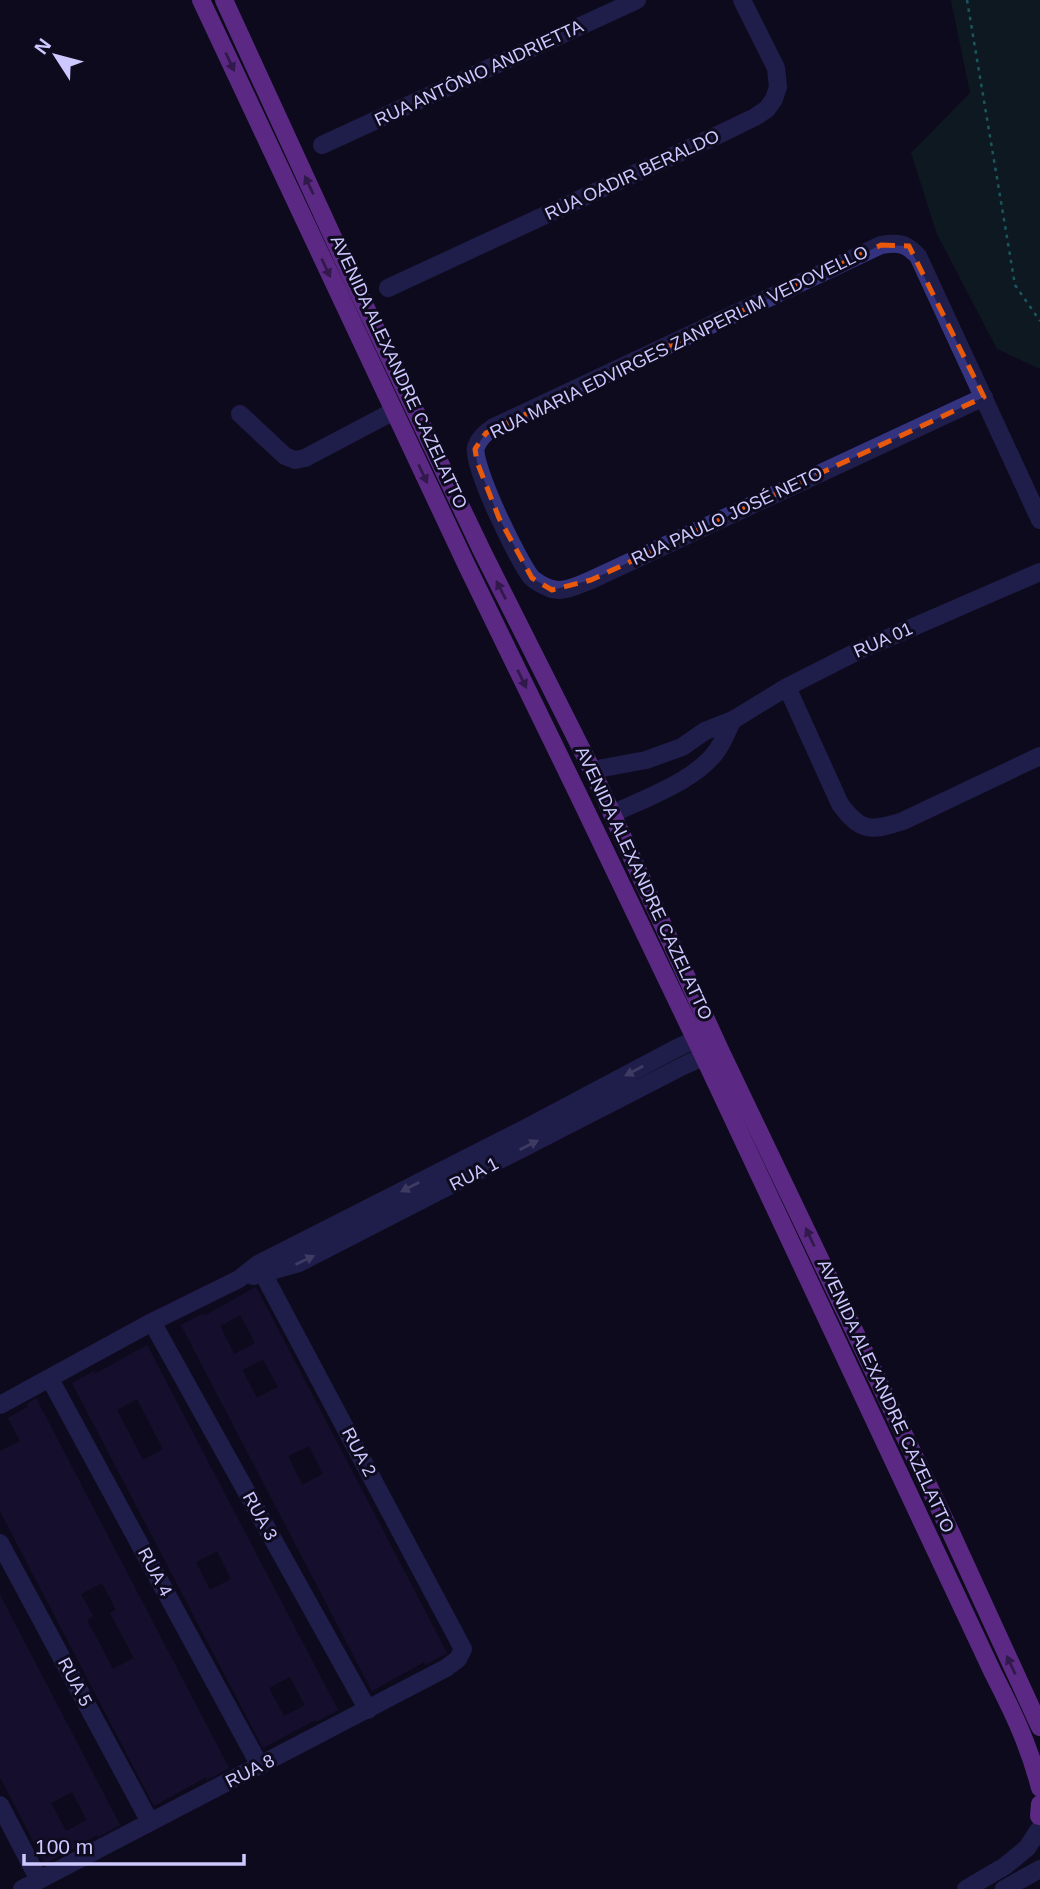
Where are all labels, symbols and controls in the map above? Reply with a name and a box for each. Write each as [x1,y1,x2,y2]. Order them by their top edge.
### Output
street label: RUA ANTÔNIO ANDRIETTA [371,15,586,130]
north arrow [21,21,91,91]
text: N [30,35,55,58]
one-way arrow [224,52,236,72]
street label: RUA OADIR BERALDO [542,126,722,224]
one-way arrow [303,175,315,195]
street label: AVENIDA ALEXANDRE CAZELATTO [327,232,471,512]
street label: RUA MARIA EDVIRGES ZANPERLIM VEDOVELLO [487,241,871,443]
one-way arrow [321,258,332,278]
street label: RUA PAULO JOSÉ NETO [628,463,826,569]
one-way arrow [417,464,429,484]
one-way arrow [496,580,507,600]
street label: RUA 01 [851,618,915,662]
one-way arrow [516,669,528,689]
street label: AVENIDA ALEXANDRE CAZELATTO [572,743,716,1023]
one-way arrow [624,1065,644,1077]
one-way arrow [519,1140,539,1151]
street label: RUA 1 [446,1153,502,1195]
one-way arrow [400,1181,420,1192]
one-way arrow [804,1227,815,1248]
one-way arrow [294,1254,315,1265]
street label: AVENIDA ALEXANDRE CAZELATTO [814,1256,958,1536]
street label: RUA 2 [338,1424,380,1480]
street label: RUA 3 [239,1488,281,1544]
street label: RUA 4 [134,1544,176,1600]
street label: RUA 5 [54,1654,96,1710]
one-way arrow [1006,1655,1017,1675]
street label: RUA 8 [222,1750,278,1792]
scale bar [24,1822,245,1866]
text: 100 m [35,1835,93,1858]

